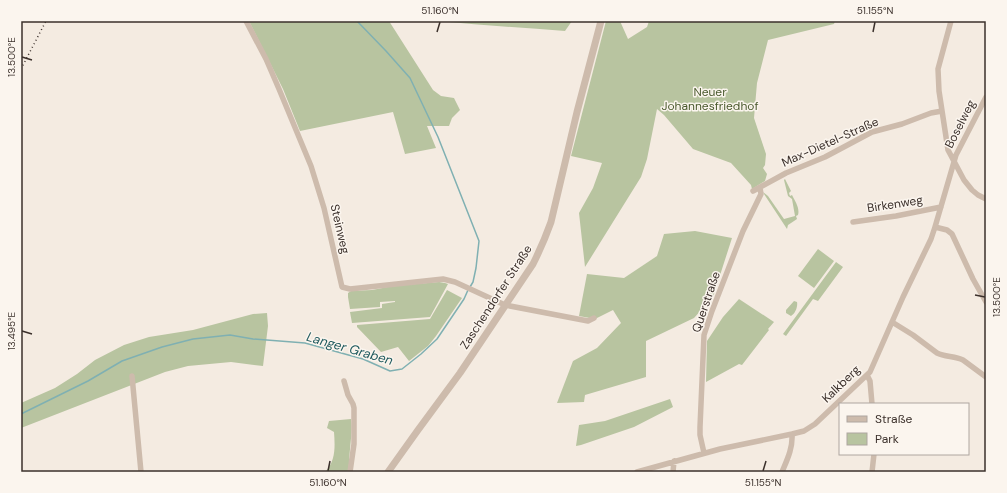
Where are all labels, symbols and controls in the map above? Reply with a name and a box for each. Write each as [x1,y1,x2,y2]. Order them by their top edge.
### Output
text: 51.160°N [421,4,459,17]
text: 51.155°N [857,4,893,17]
text: 13.500°E [5,37,18,77]
park label: Neuer Johannesfriedhof [661,84,759,114]
street label: Boselweg [941,97,979,151]
street label: Max-Dietel-Straße [779,113,881,171]
street label: Birkenweg [866,192,924,216]
street label: Steinweg [327,203,354,256]
street label: Zaschendorfer Straße [456,242,536,352]
street label: Querstraße [688,269,724,335]
text: 13.500°E [990,277,1003,317]
text: 13.495°E [5,311,18,350]
water label: Langer Graben [305,328,395,369]
street label: Kalkberg [818,362,864,406]
legend [839,403,969,455]
text: Straße [875,411,912,427]
text: Park [875,431,899,447]
text: 51.160°N [309,476,347,489]
text: 51.155°N [745,476,781,489]

